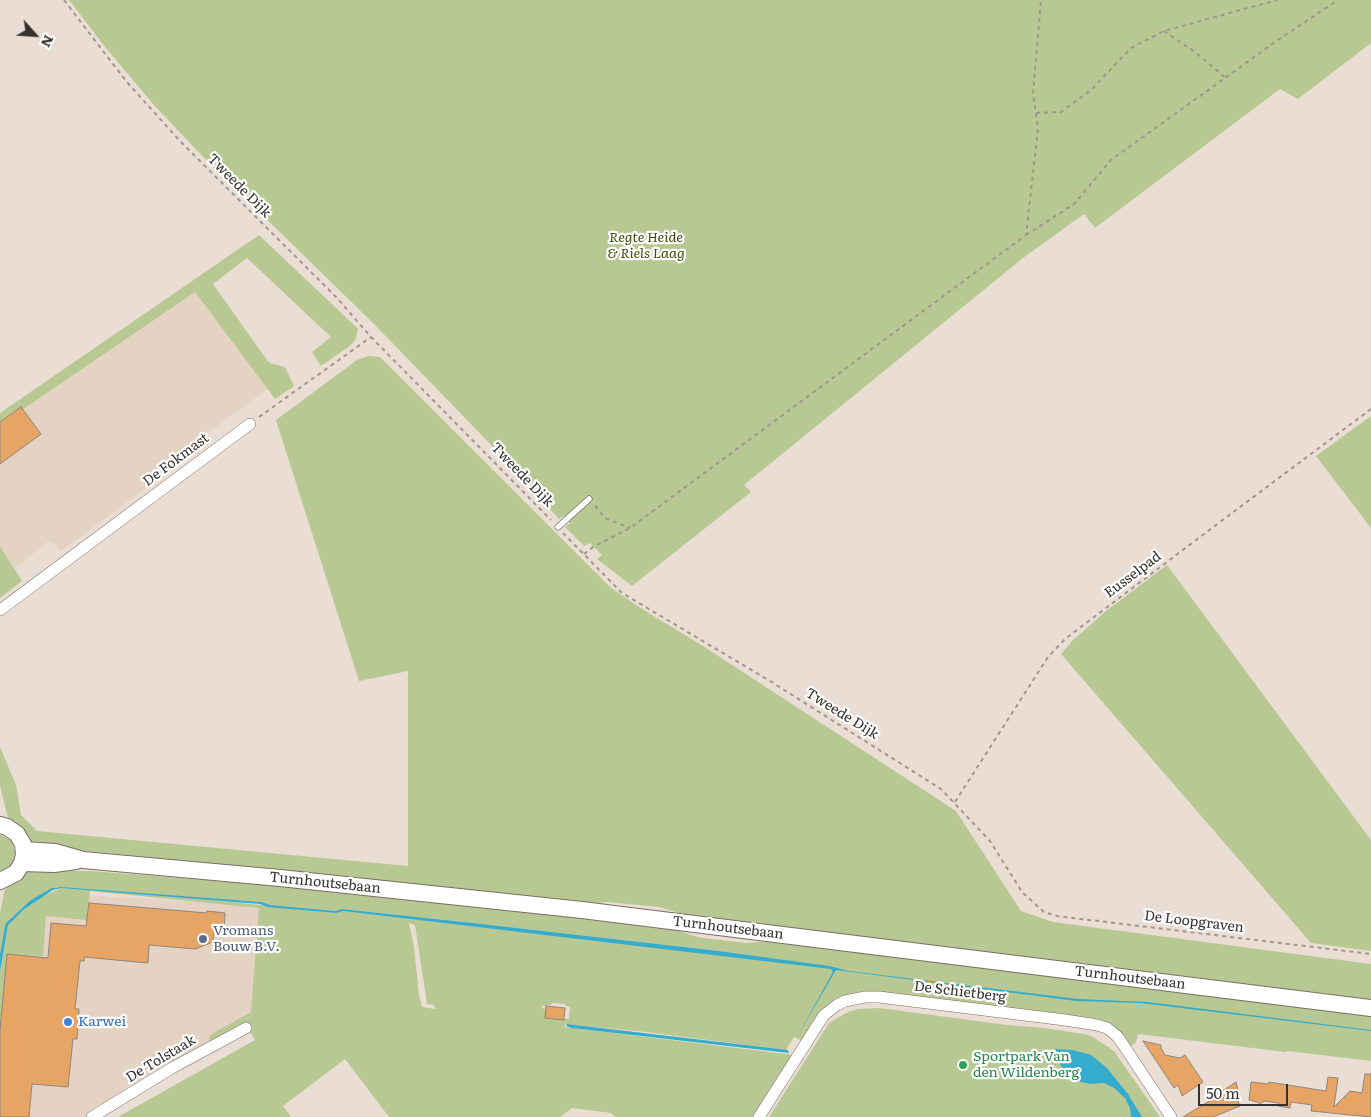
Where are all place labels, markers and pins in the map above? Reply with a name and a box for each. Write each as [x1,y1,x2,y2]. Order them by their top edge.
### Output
place label: Vromans Bouw B.V. [213,923,280,956]
marker: Vromans Bouw B.V. [197,933,209,945]
place label: Karwei [78,1014,126,1030]
marker: Karwei [62,1016,74,1028]
place label: Sportpark Van den Wildenberg [973,1049,1079,1082]
marker: Sportpark Van den Wildenberg [957,1059,969,1071]

